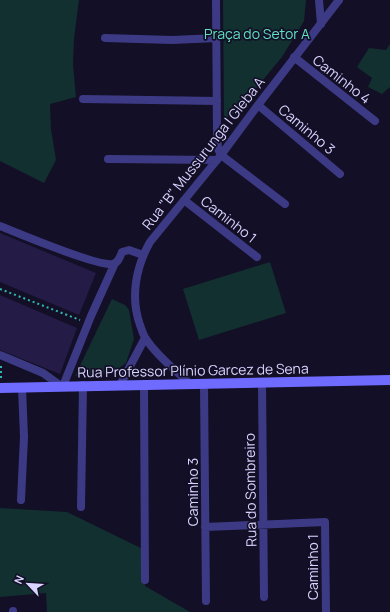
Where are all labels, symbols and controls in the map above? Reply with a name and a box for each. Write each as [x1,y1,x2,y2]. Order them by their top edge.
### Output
park label: Praça do Setor A [204,24,310,43]
street label: Caminho 4 [309,50,375,108]
street label: Rua "B" Mussurunga I Gleba A [137,73,269,233]
street label: Caminho 3 [275,100,339,158]
street label: Caminho 1 [197,191,261,247]
street label: Rua Professor Plínio Garcez de Sena [77,358,309,382]
street label: Rua do Sombreiro [240,433,260,547]
street label: Caminho 3 [183,458,202,526]
street label: Caminho 1 [303,534,322,600]
north arrow [8,564,48,604]
text: N [10,573,27,586]

